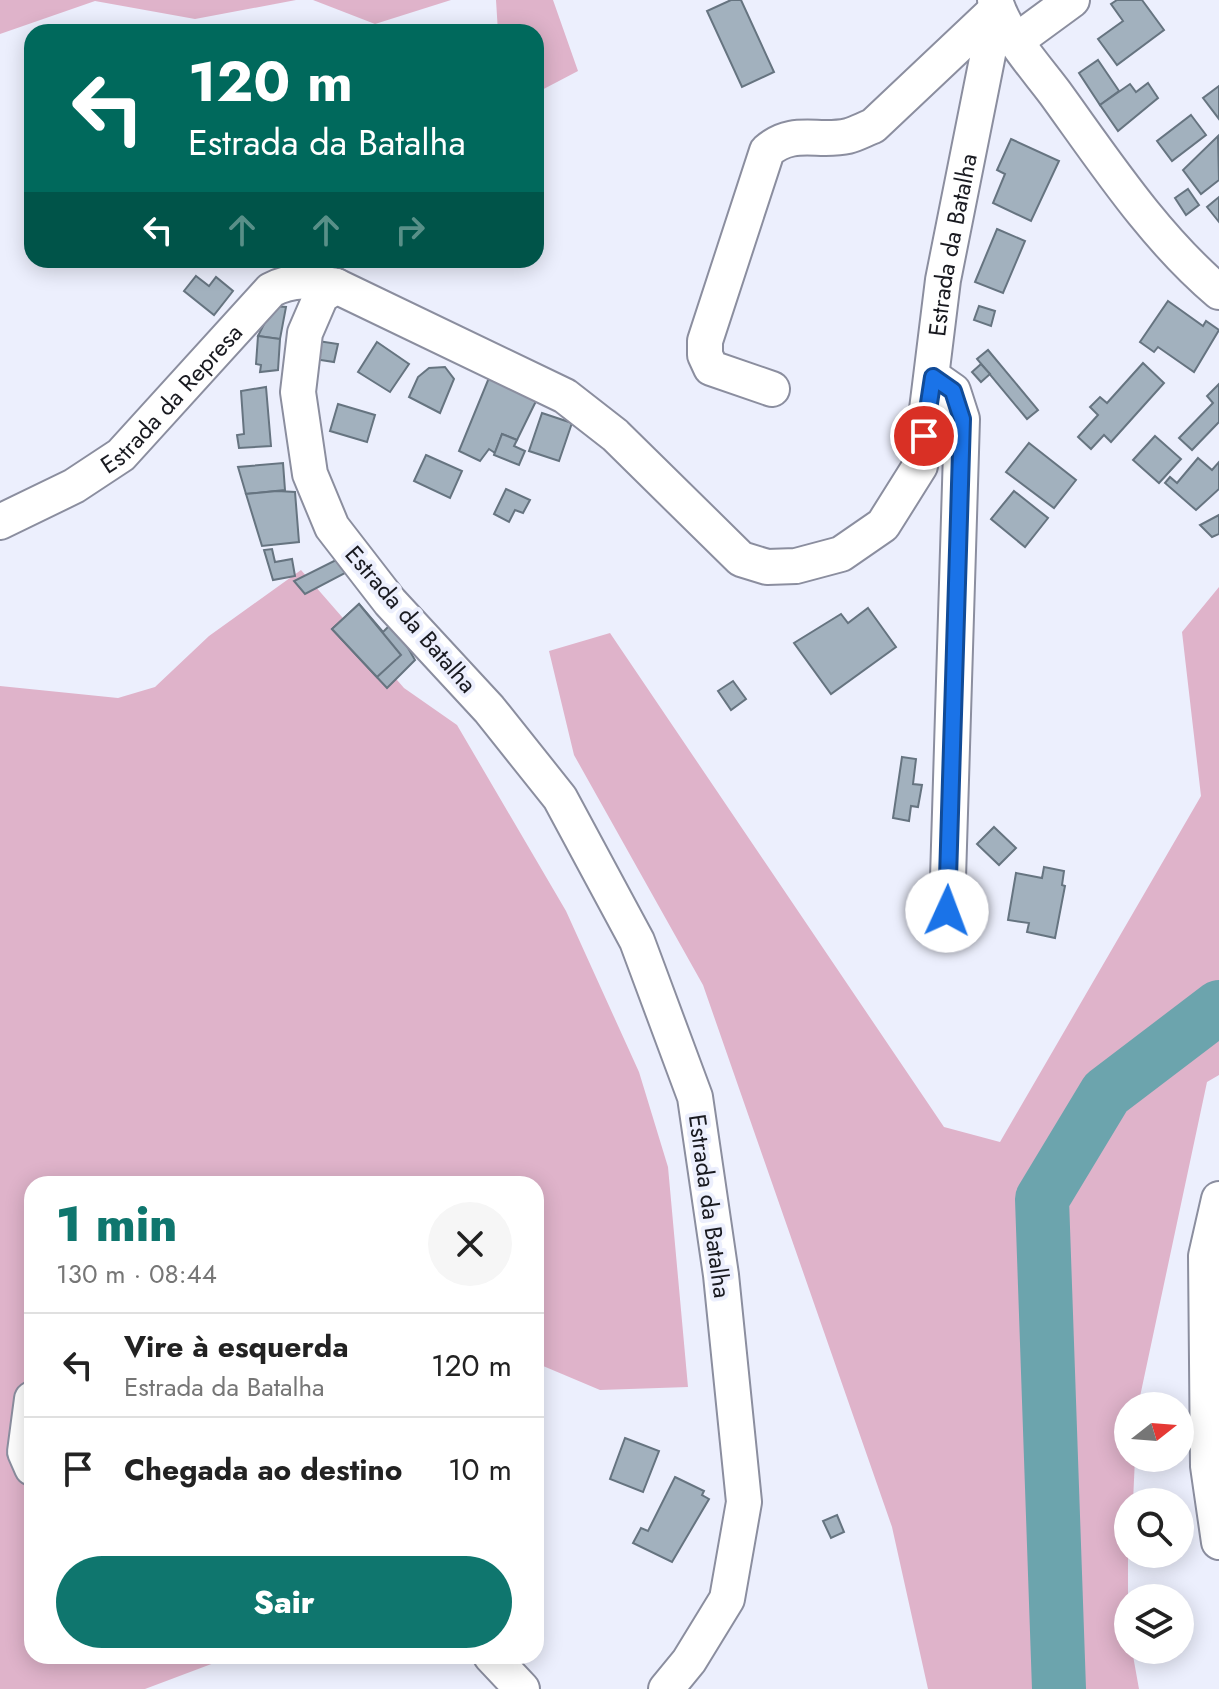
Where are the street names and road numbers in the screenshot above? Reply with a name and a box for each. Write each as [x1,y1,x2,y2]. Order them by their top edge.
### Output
street label: Estrada da Batalha [919,150,985,338]
street label: Estrada da Represa [93,316,250,482]
street label: Estrada da Batalha [337,538,485,700]
street label: Estrada da Batalha [680,1112,740,1300]

